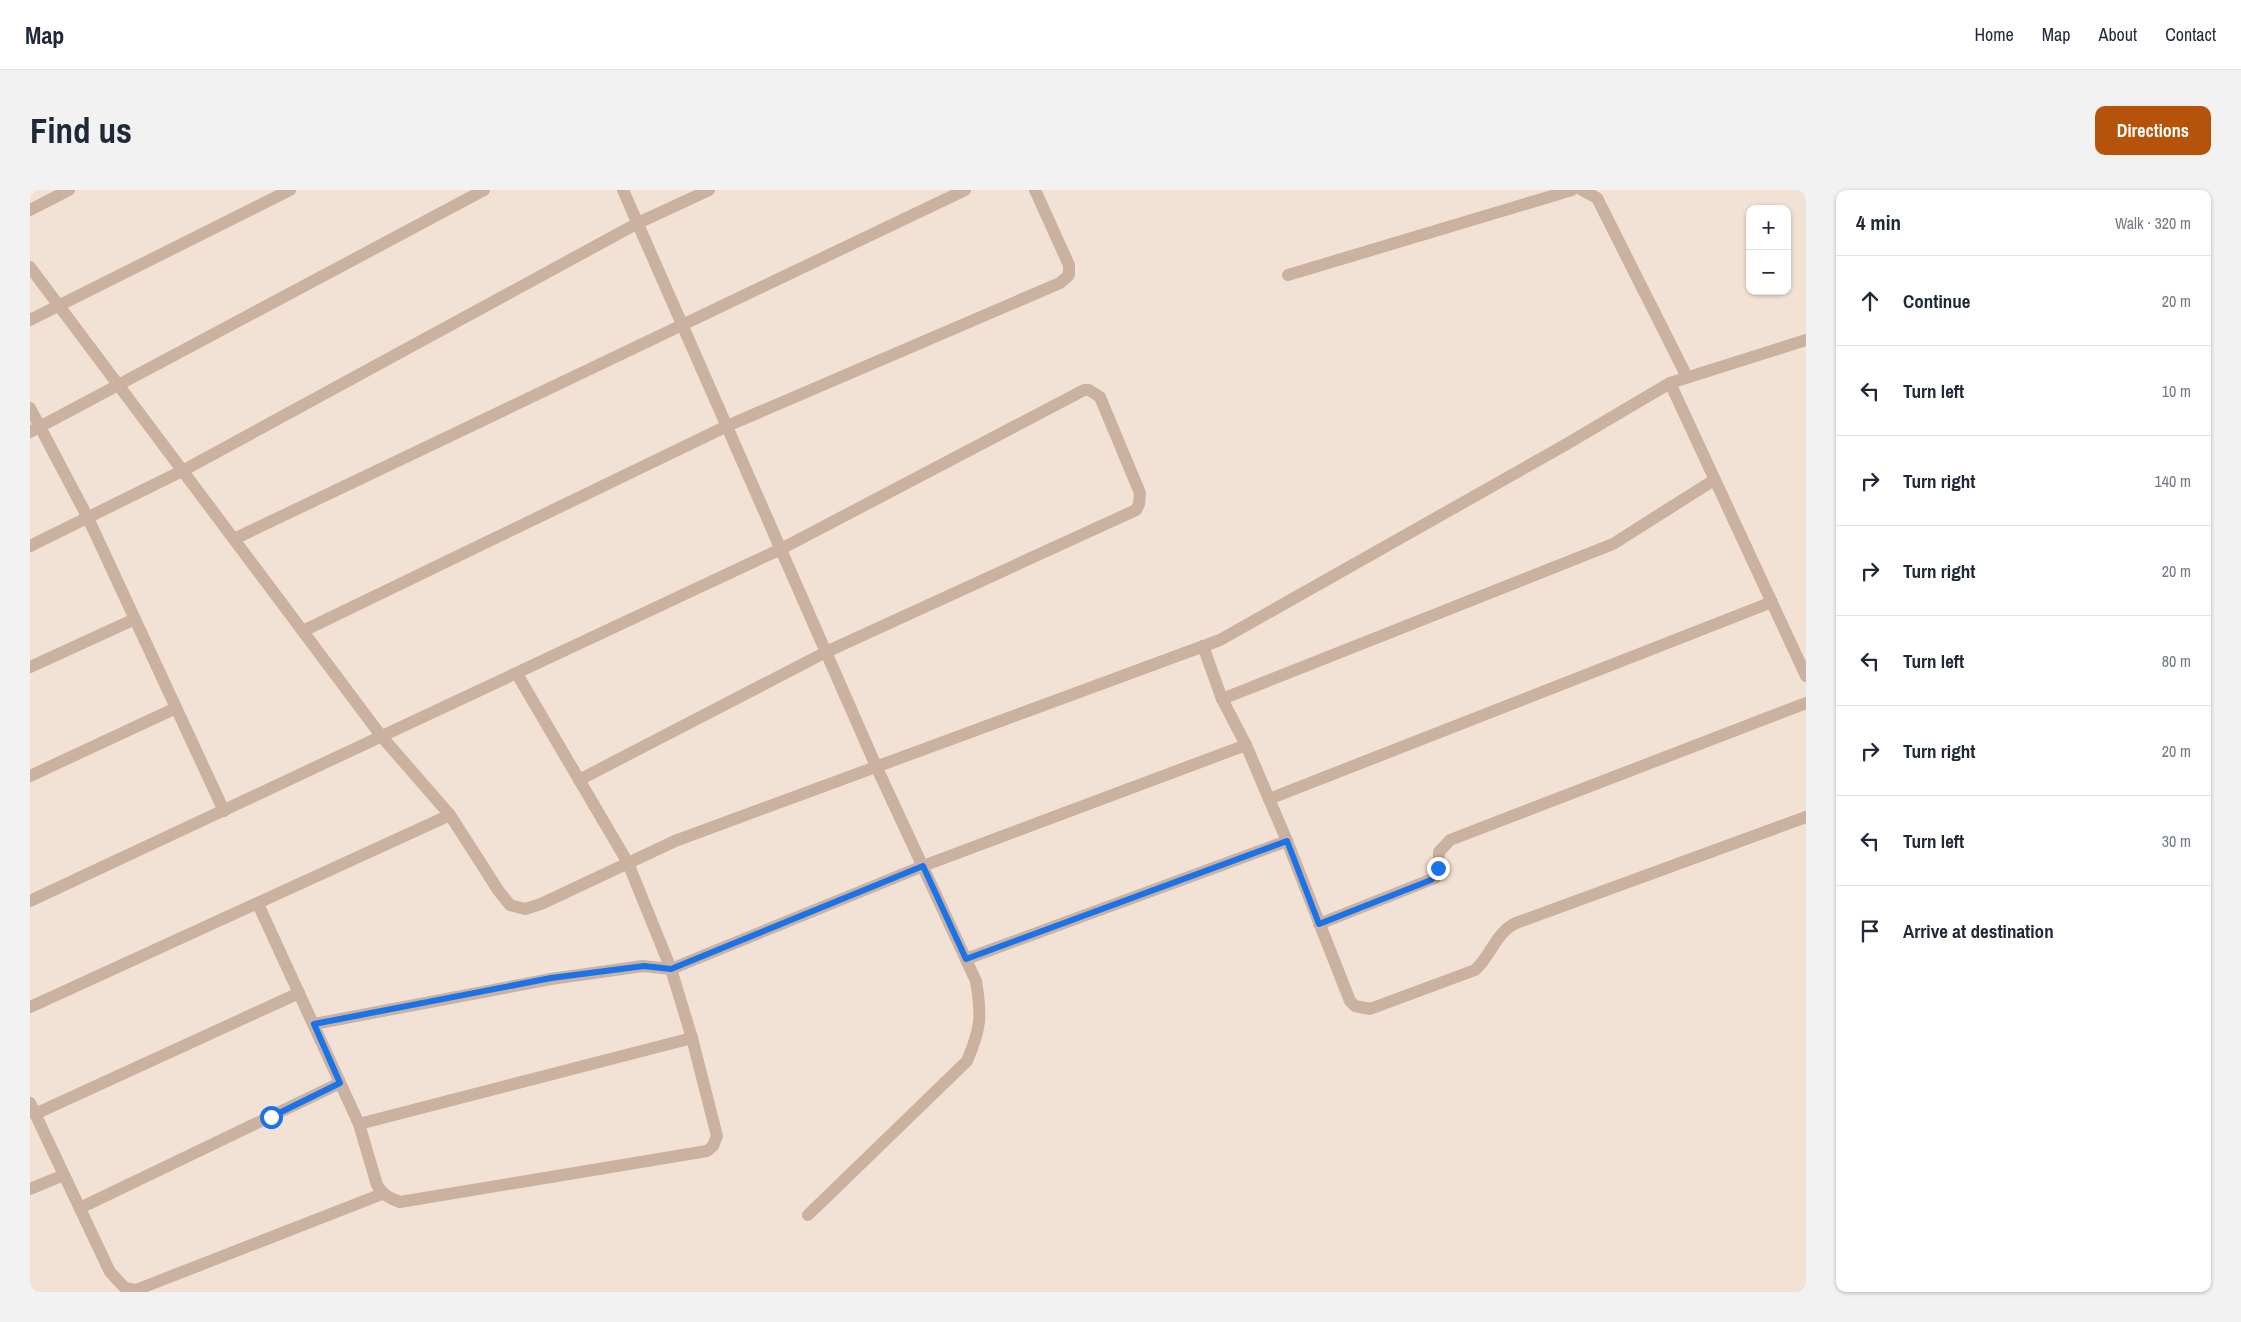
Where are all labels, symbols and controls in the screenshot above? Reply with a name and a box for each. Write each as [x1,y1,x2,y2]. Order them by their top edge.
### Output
text: Map [25,19,64,51]
text: Home [1974,22,2014,47]
text: Map [2042,22,2071,47]
text: About [2099,22,2137,47]
text: Contact [2165,22,2216,47]
button: Directions [2095,106,2211,155]
text: Find us [30,107,132,154]
map controls [1746,205,1791,295]
button: + [1746,205,1791,250]
text: 4 min [1856,208,1901,237]
text: Walk · 320 m [2115,212,2191,234]
button: − [1746,250,1791,295]
icon: ahead [1856,287,1884,315]
text: Continue [1903,288,1971,314]
text: 20 m [2162,290,2191,312]
icon: left [1856,377,1884,405]
text: Turn left [1903,378,1964,404]
text: 10 m [2162,380,2191,402]
icon: right [1856,467,1884,495]
text: Turn right [1903,468,1975,494]
text: 140 m [2155,470,2191,492]
icon: right [1856,557,1884,585]
text: Turn right [1903,558,1975,584]
text: 20 m [2162,560,2191,582]
icon: left [1856,647,1884,675]
text: Turn left [1903,648,1964,674]
text: 80 m [2162,650,2191,672]
icon: right [1856,737,1884,765]
text: Turn right [1903,738,1975,764]
text: 20 m [2162,740,2191,762]
icon: left [1856,827,1884,855]
text: Turn left [1903,828,1964,854]
text: 30 m [2162,830,2191,852]
route end [1427,857,1450,880]
icon: arrive [1856,917,1884,945]
text: Arrive at destination [1903,918,2054,944]
route start [260,1106,283,1129]

